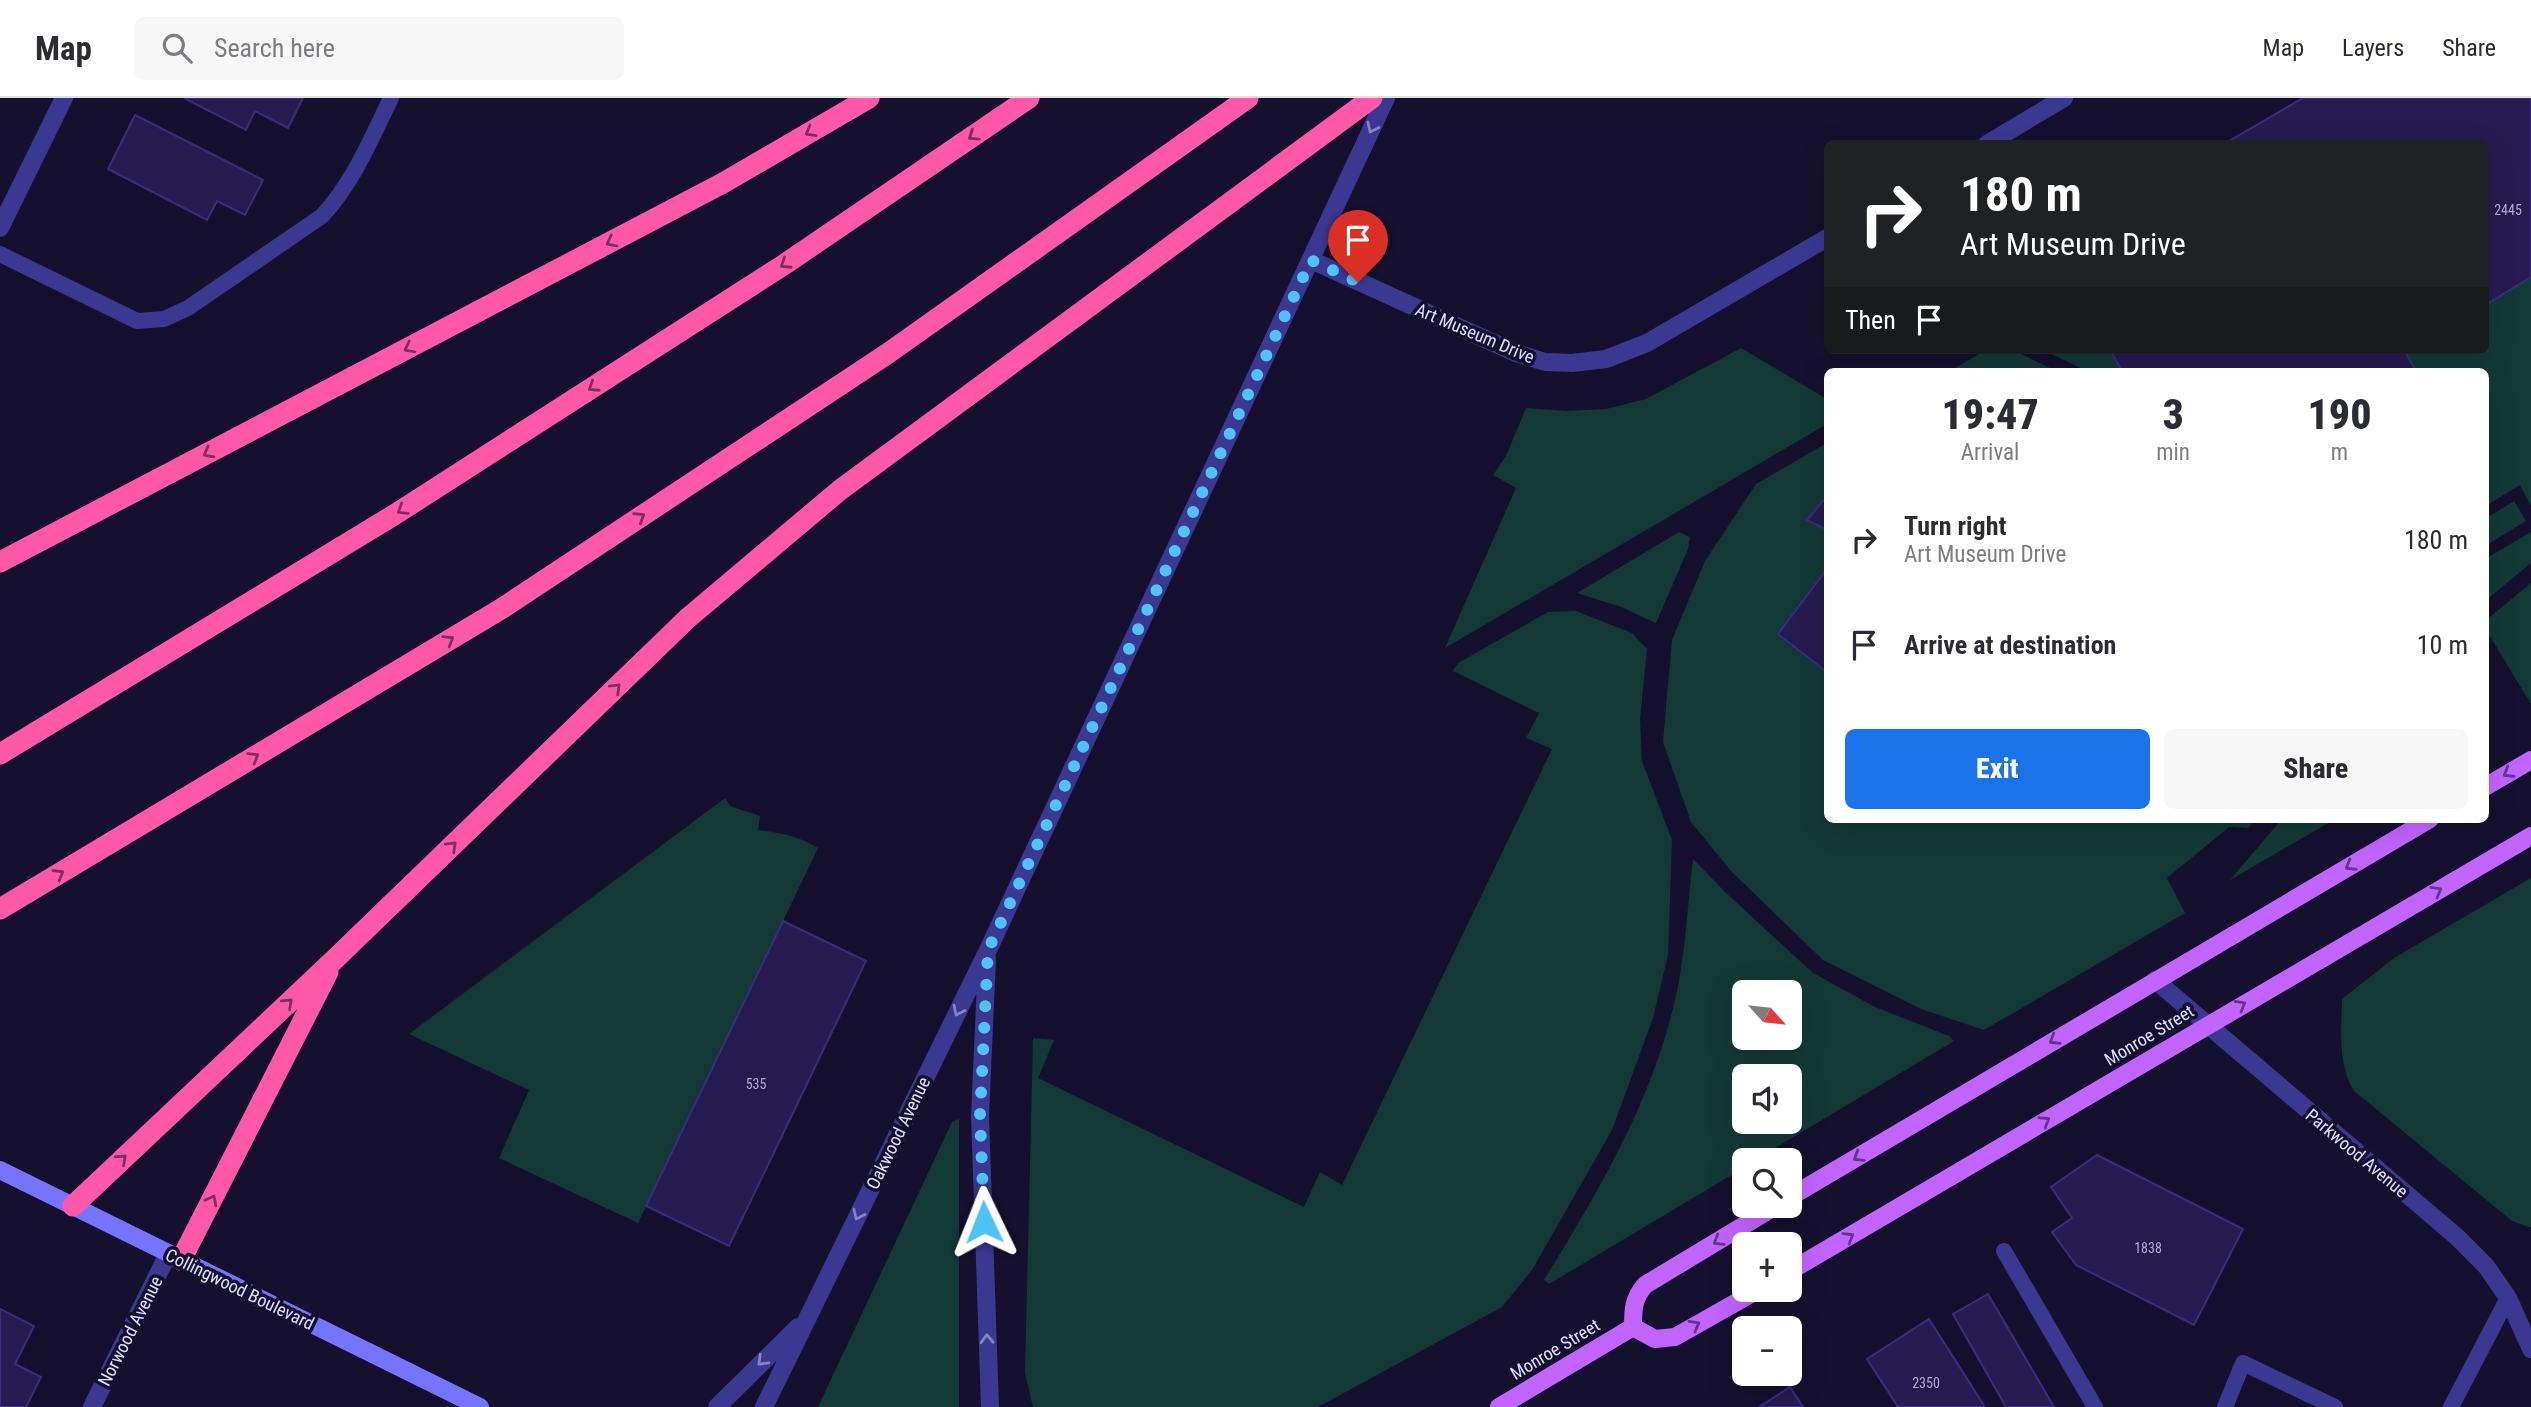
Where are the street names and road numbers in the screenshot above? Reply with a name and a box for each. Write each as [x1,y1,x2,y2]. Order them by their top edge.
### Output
street label: Art Museum Drive [1412,299,1538,367]
street label: Monroe Street [2101,1000,2197,1070]
street label: Oakwood Avenue [862,1073,934,1193]
street label: Parkwood Avenue [2302,1104,2412,1202]
street label: Collingwood Boulevard [162,1244,318,1334]
street label: Norwood Avenue [93,1273,167,1389]
street label: Monroe Street [1507,1314,1603,1384]

